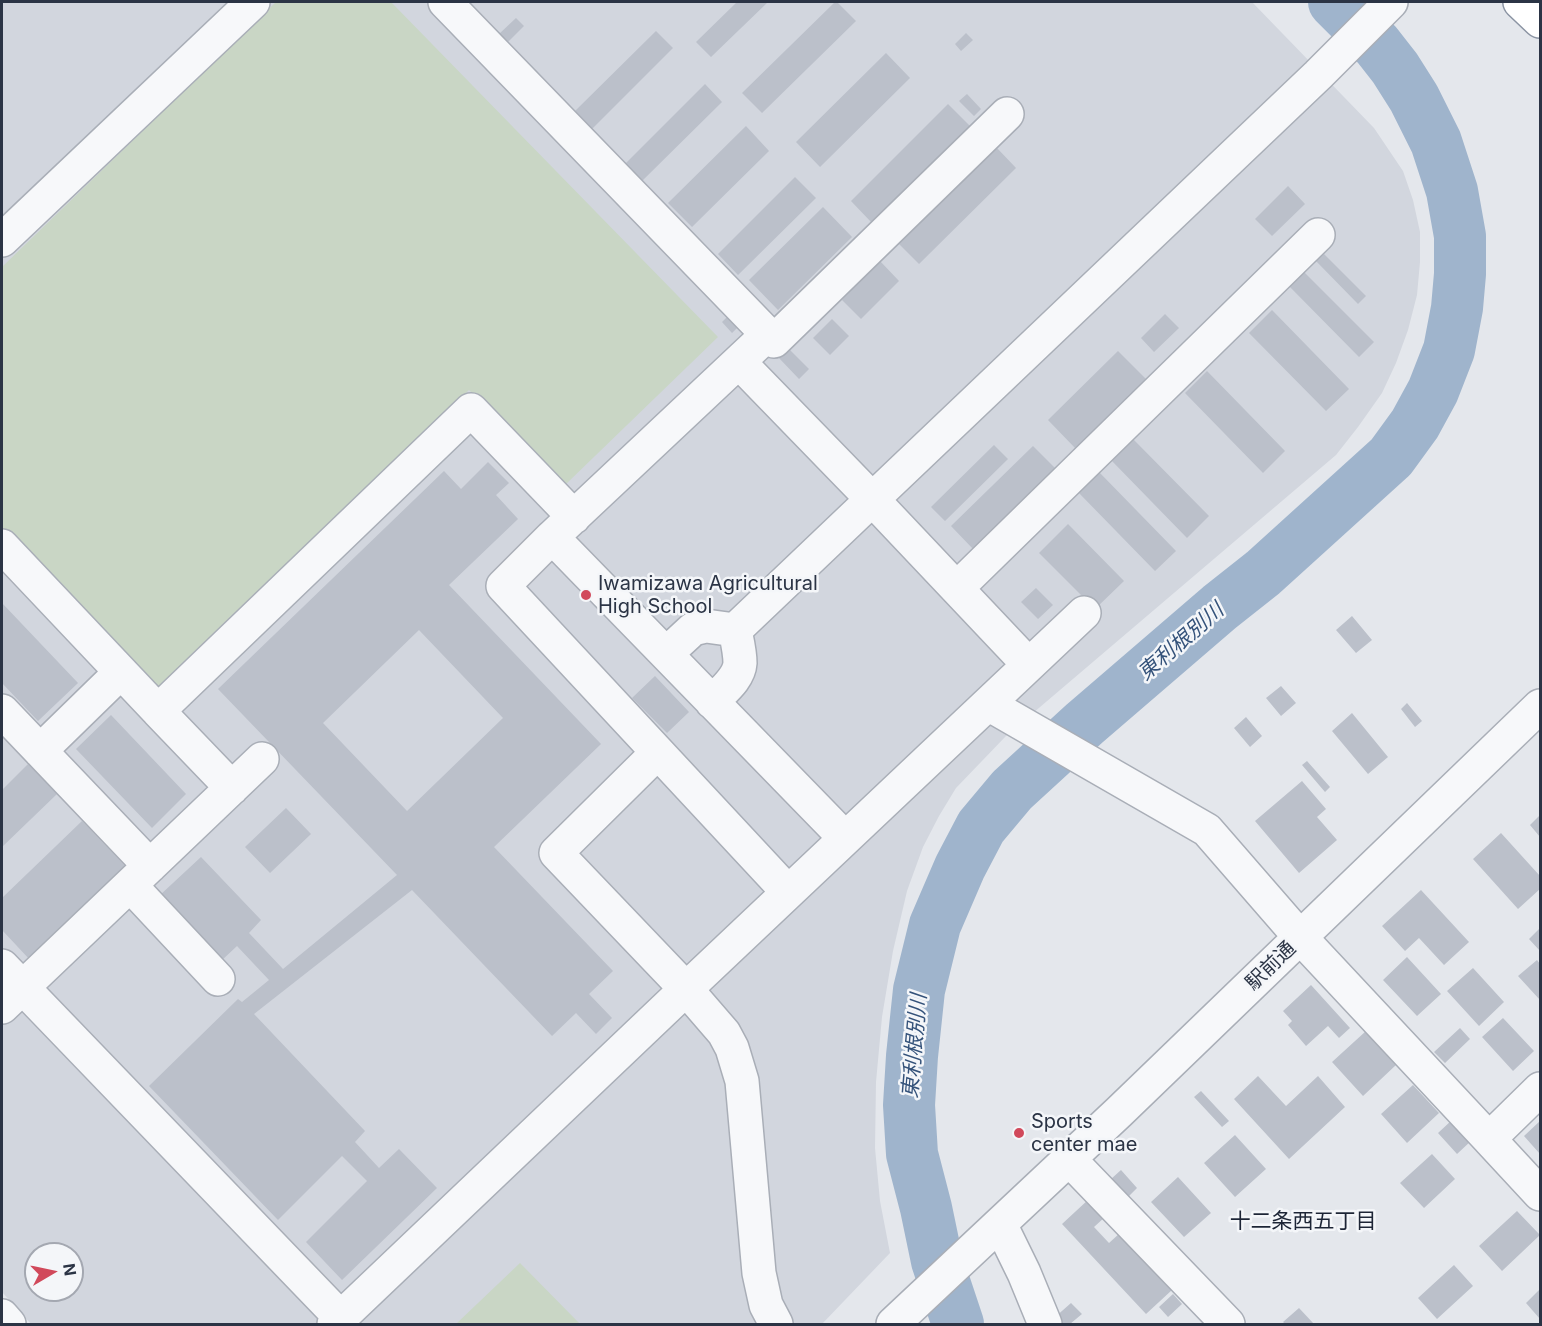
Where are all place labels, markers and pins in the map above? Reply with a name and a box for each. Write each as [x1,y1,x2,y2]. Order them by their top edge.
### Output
place label: Iwamizawa Agricultural High School [598,572,818,619]
marker: Iwamizawa Agricultural High School [579,588,593,602]
place label: Sports center mae [1031,1110,1137,1157]
marker: Sports center mae [1012,1126,1026,1140]

